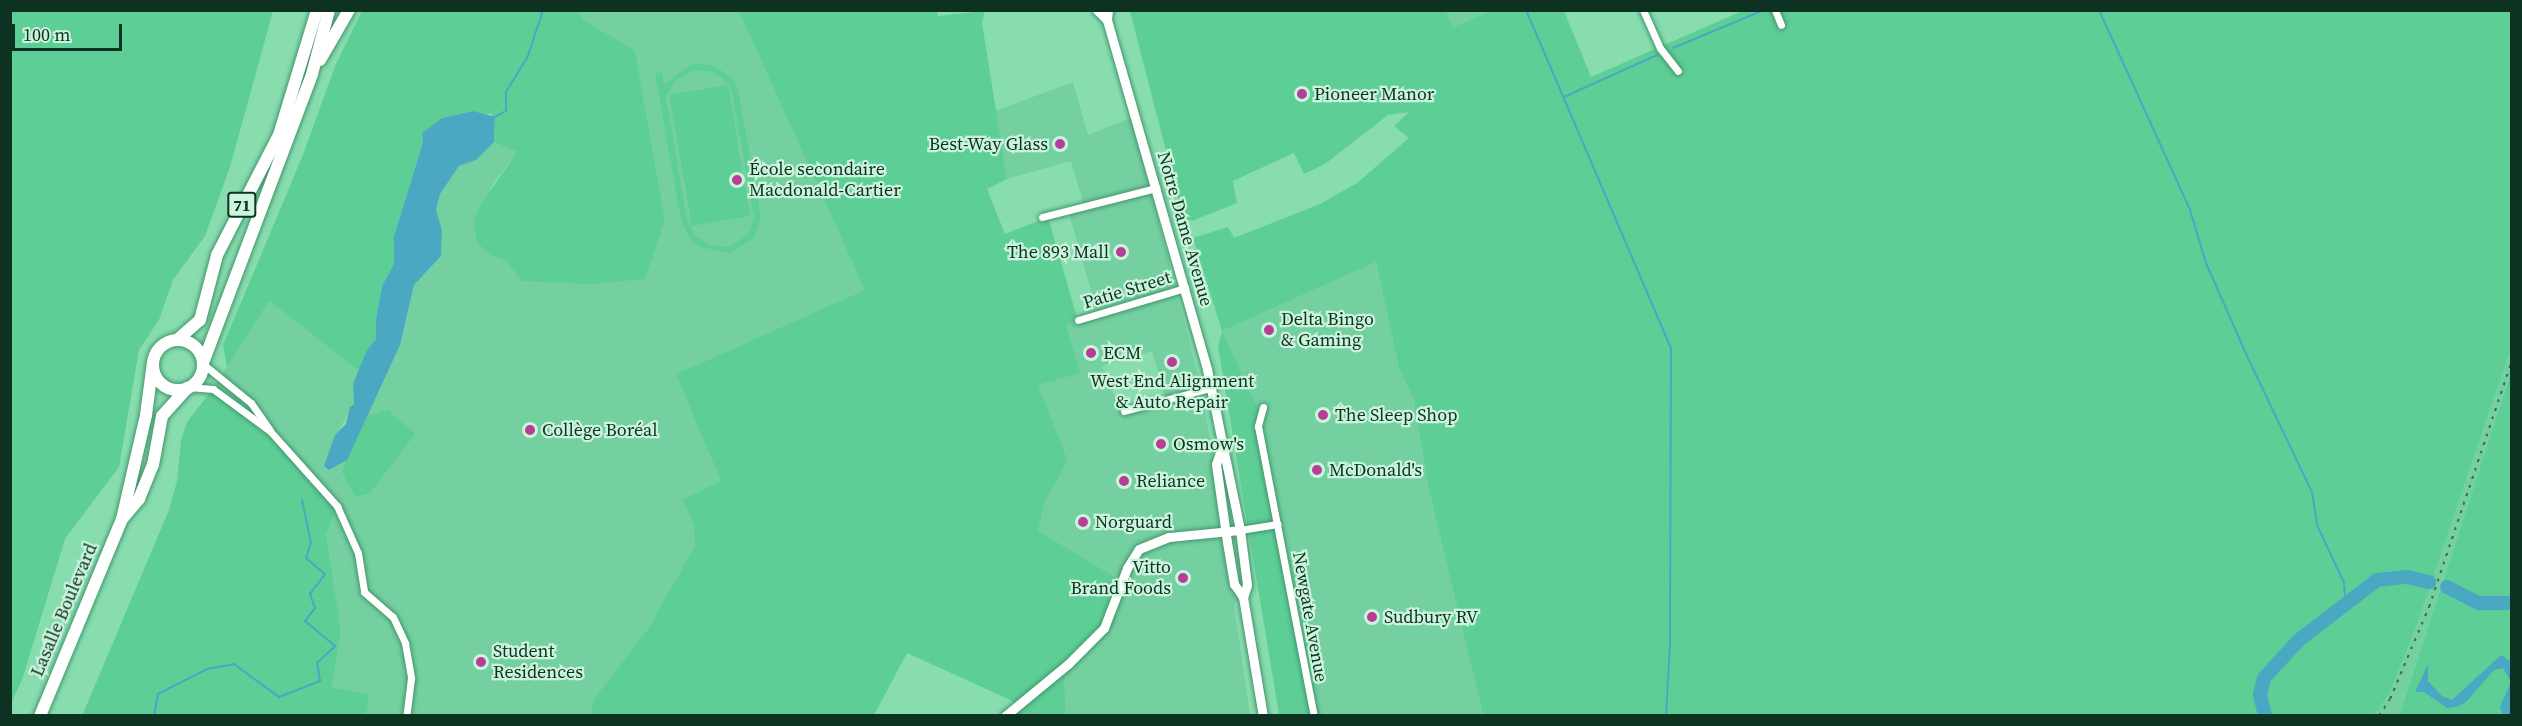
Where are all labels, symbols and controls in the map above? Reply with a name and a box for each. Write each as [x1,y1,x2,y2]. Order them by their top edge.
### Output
scale bar [15,12,124,50]
text: 100 m [23,22,70,47]
place label: Pioneer Manor [1314,83,1434,105]
marker: Pioneer Manor [1295,87,1309,101]
place label: Best-Way Glass [929,133,1048,155]
marker: Best-Way Glass [1053,137,1067,151]
street label: Notre Dame Avenue [1153,149,1217,309]
place label: École secondaire Macdonald-Cartier [749,159,901,201]
marker: École secondaire Macdonald-Cartier [730,173,744,187]
road number: 71 [227,192,257,218]
place label: The 893 Mall [1007,241,1109,263]
marker: The 893 Mall [1114,245,1128,259]
street label: Patie Street [1080,266,1174,314]
place label: Delta Bingo & Gaming [1281,309,1374,352]
marker: Delta Bingo & Gaming [1262,323,1276,337]
place label: ECM [1103,342,1141,364]
marker: ECM [1084,346,1098,360]
marker: West End Alignment & Auto Repair [1165,355,1179,369]
place label: West End Alignment & Auto Repair [1090,371,1254,413]
place label: The Sleep Shop [1335,404,1457,426]
marker: The Sleep Shop [1316,408,1330,422]
place label: Collège Boréal [542,419,658,441]
marker: Collège Boréal [523,423,537,437]
place label: Osmow's [1173,433,1244,455]
marker: Osmow's [1154,437,1168,451]
place label: McDonald's [1329,459,1422,481]
marker: McDonald's [1310,463,1324,477]
place label: Reliance [1136,470,1205,492]
marker: Reliance [1117,474,1131,488]
place label: Norguard [1095,511,1172,533]
marker: Norguard [1076,515,1090,529]
street label: Lasalle Boulevard [26,540,102,680]
street label: Newgate Avenue [1288,550,1332,684]
place label: Vitto Brand Foods [1070,557,1171,600]
marker: Vitto Brand Foods [1176,571,1190,585]
place label: Sudbury RV [1384,606,1478,628]
marker: Sudbury RV [1365,610,1379,624]
place label: Student Residences [493,641,583,684]
marker: Student Residences [474,655,488,669]

